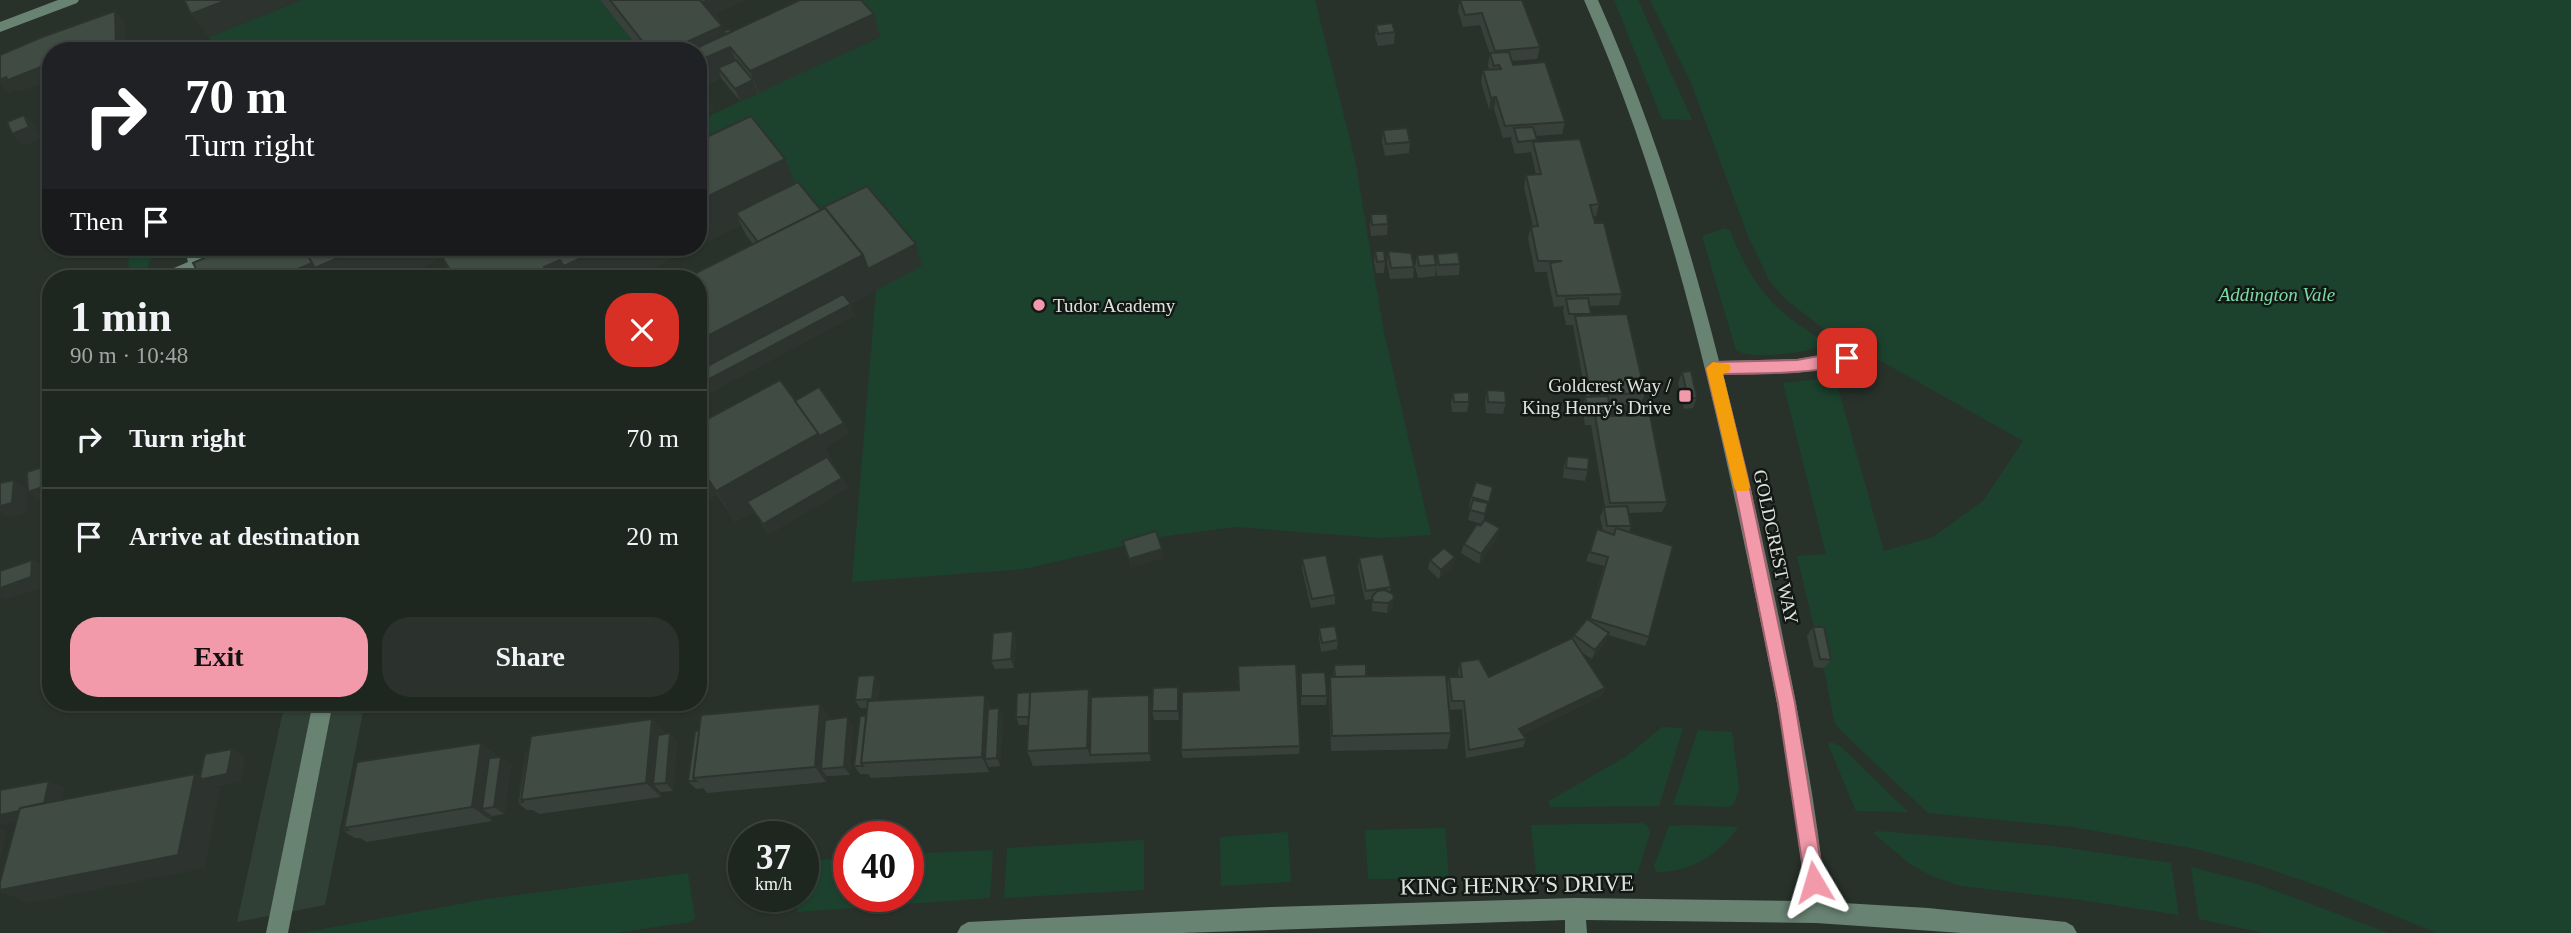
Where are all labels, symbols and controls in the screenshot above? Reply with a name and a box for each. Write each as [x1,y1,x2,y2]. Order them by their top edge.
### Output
text: 70 m [185,69,287,124]
icon: right [70,70,161,161]
text: Turn right [185,127,315,163]
icon: arrive [137,203,175,241]
text: Then [70,207,123,236]
park label: Addington Vale [2217,284,2335,305]
button: close [605,293,679,367]
text: 1 min [70,294,172,340]
place label: Tudor Academy [1053,295,1176,316]
marker: Tudor Academy [1031,297,1047,313]
pin [1817,328,1877,388]
icon: arrive [1828,339,1866,377]
text: 90 m · 10:48 [70,343,188,368]
place label: Goldcrest Way / King Henry's Drive [1522,375,1672,418]
marker: Goldcrest Way / King Henry's Drive [1677,388,1693,404]
icon: right [70,420,108,458]
text: Turn right [129,424,246,453]
text: 70 m [626,424,679,453]
street label: GOLDCREST WAY [1749,468,1803,626]
icon: arrive [70,518,108,556]
text: Arrive at destination [129,522,360,551]
text: 20 m [626,522,679,551]
button: Exit [70,617,368,697]
button: Share [382,617,679,697]
speed limit sign: 40 [833,821,924,912]
text: 37 [756,838,791,877]
position arrow [1777,845,1851,919]
street label: KING HENRY'S DRIVE [1400,870,1634,900]
text: km/h [755,874,792,894]

